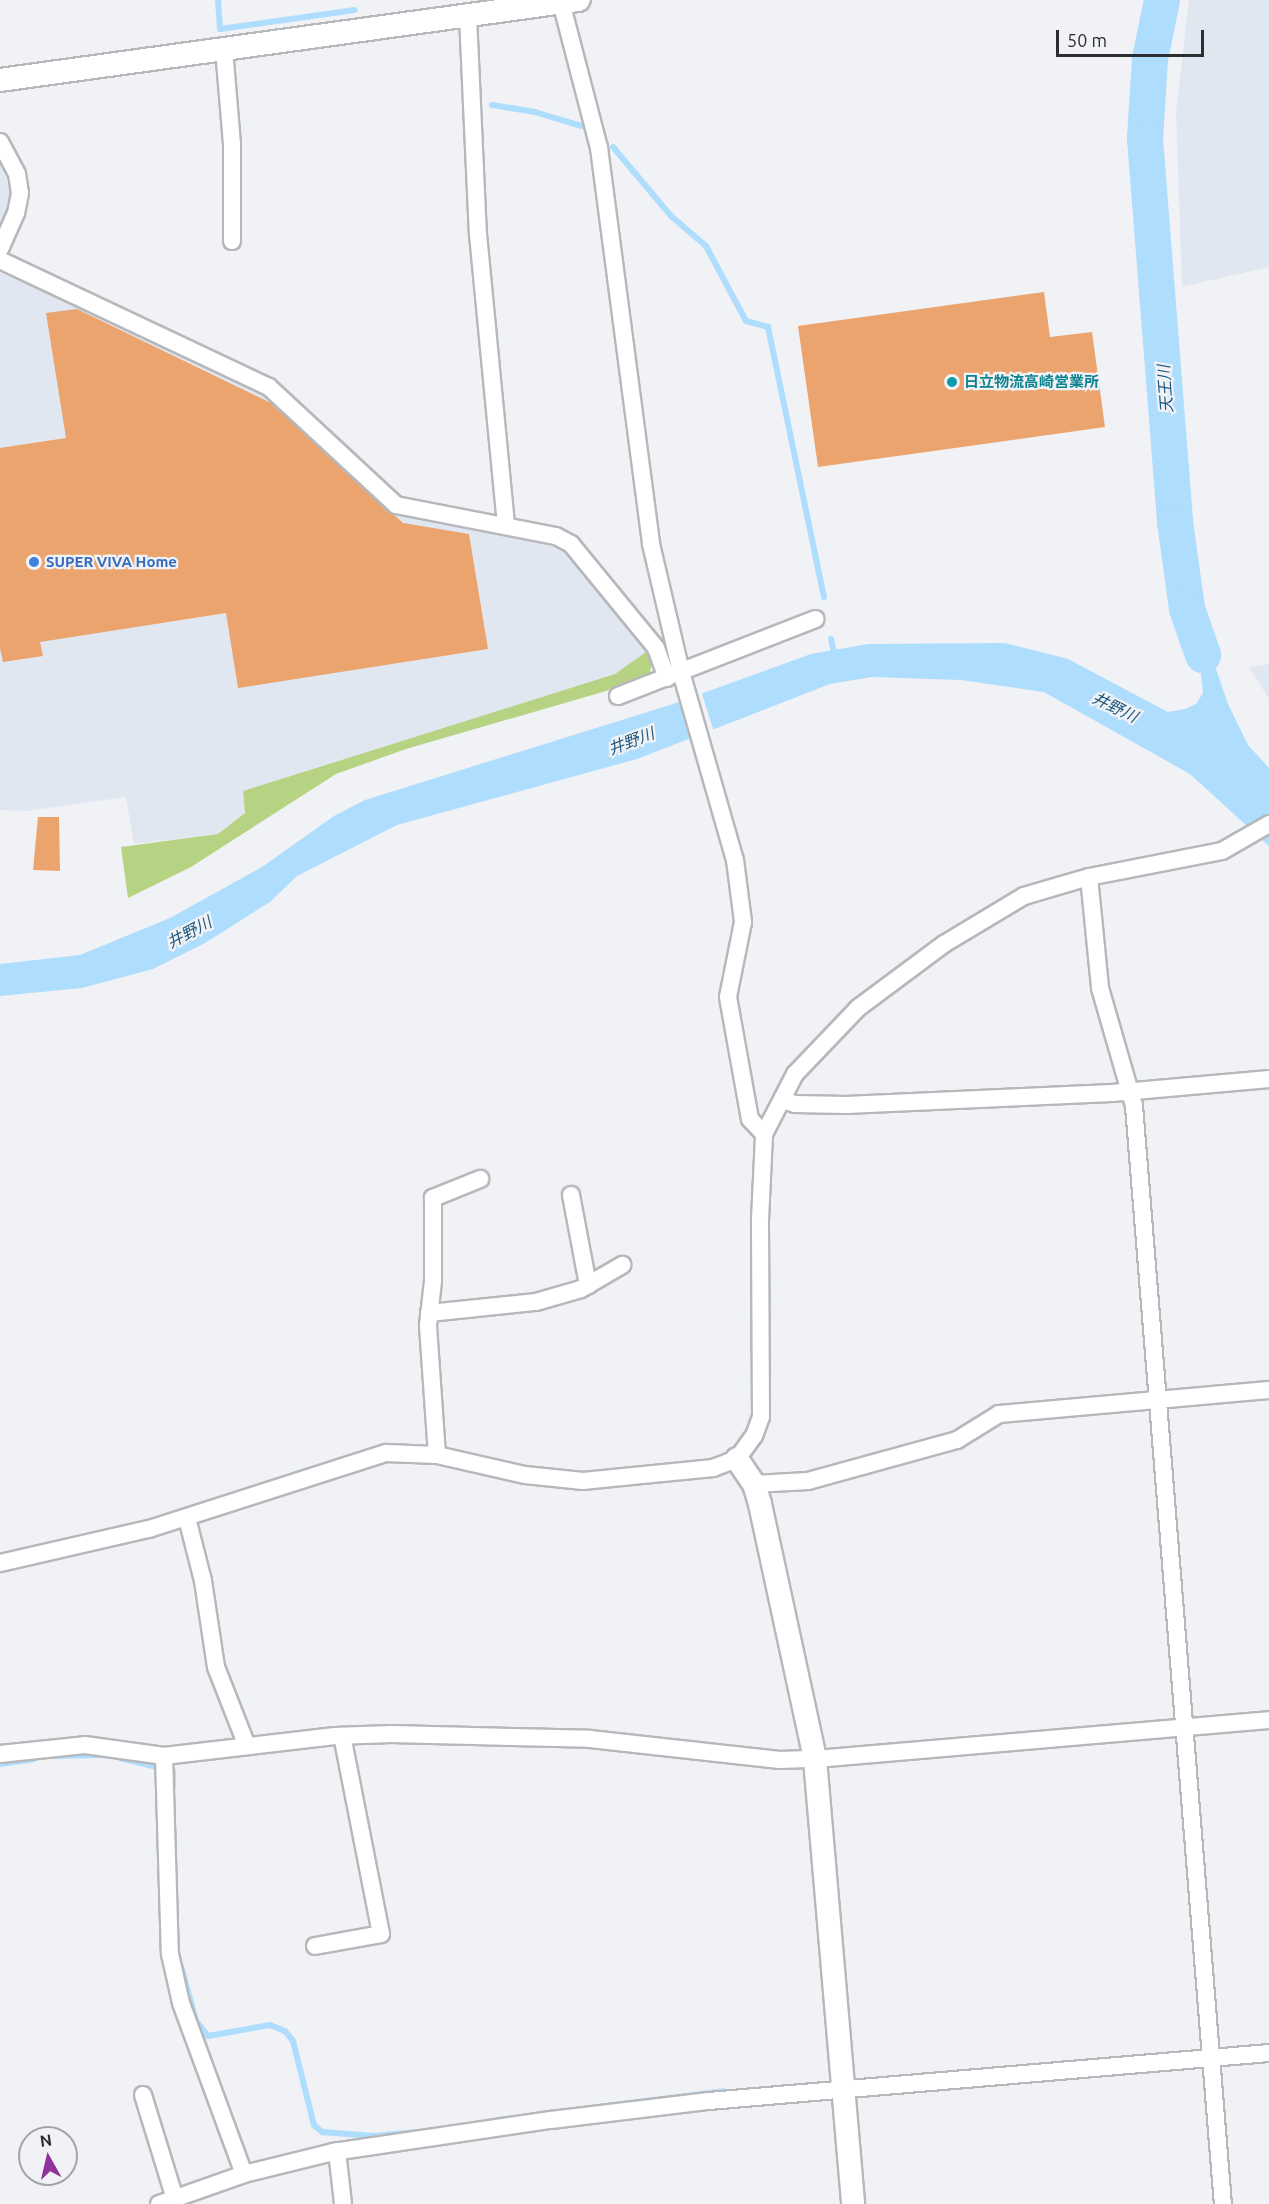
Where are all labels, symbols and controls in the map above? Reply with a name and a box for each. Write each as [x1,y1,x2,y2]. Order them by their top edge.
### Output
scale bar [1059,18,1208,56]
text: 50 m [1067,30,1107,50]
water label: 天王川 [1154,364,1176,414]
place label: 日立物流高崎営業所 [964,373,1099,391]
marker: 日立物流高崎営業所 [945,375,959,389]
place label: SUPER VIVA Home [46,553,177,571]
marker: SUPER VIVA Home [27,555,41,569]
water label: 井野川 [1089,688,1141,726]
water label: 井野川 [605,723,657,759]
water label: 井野川 [163,912,215,952]
north arrow [18,2126,78,2186]
text: N [39,2130,53,2150]

